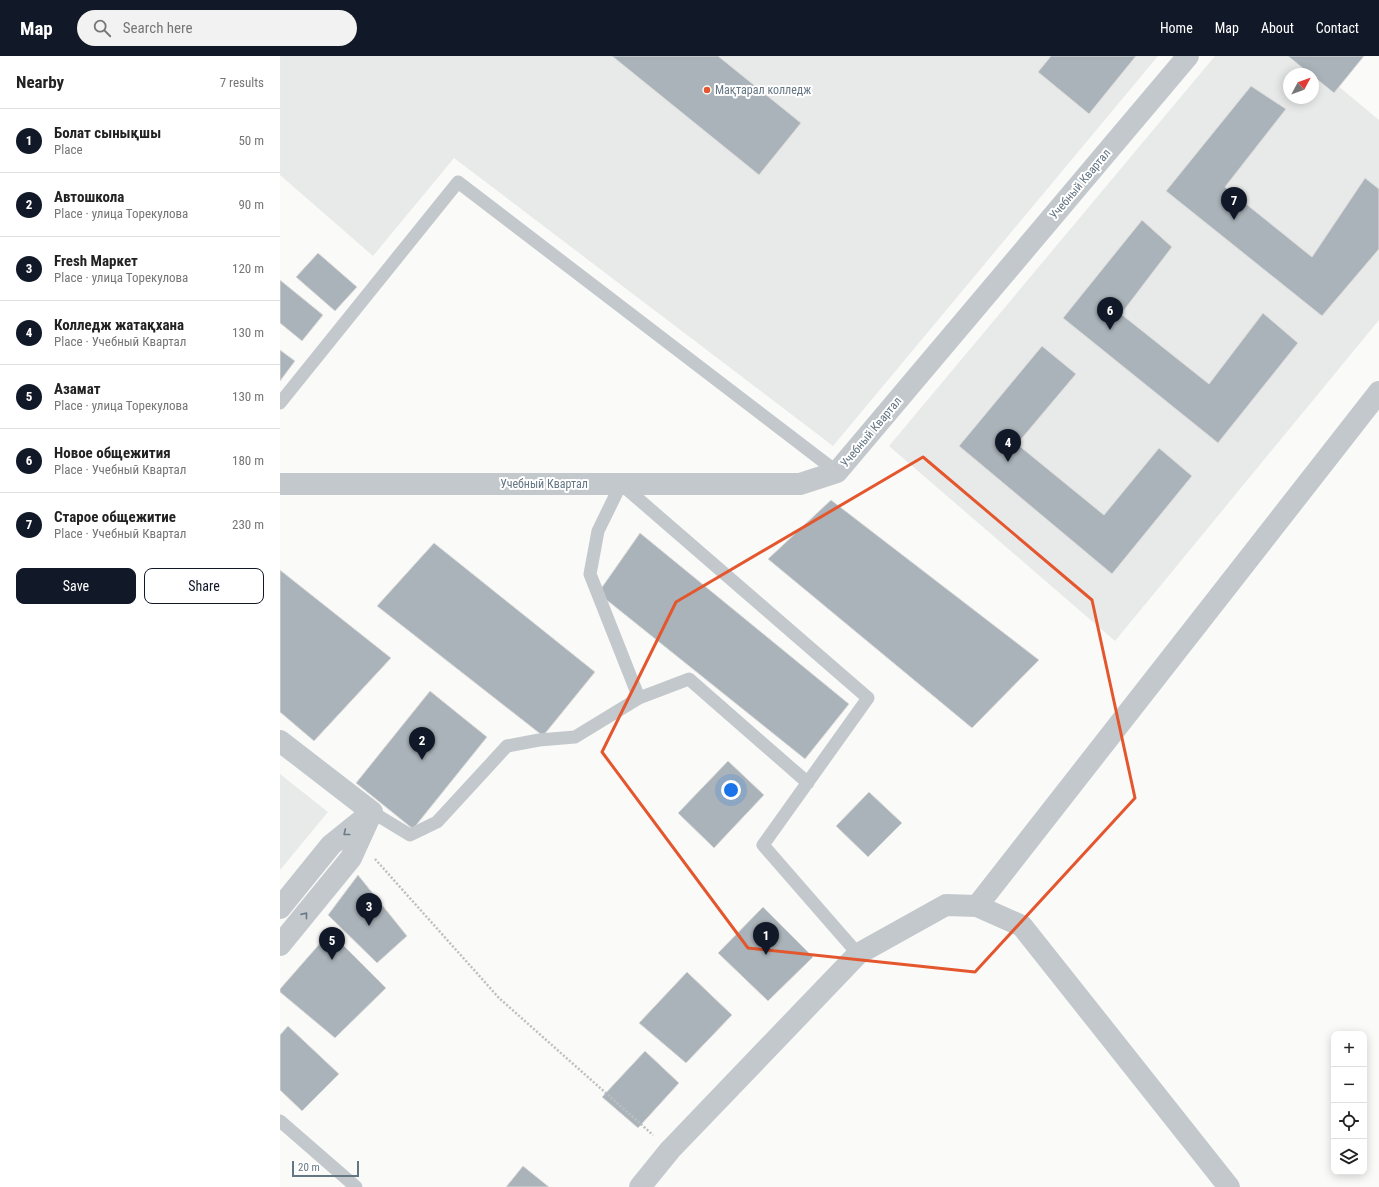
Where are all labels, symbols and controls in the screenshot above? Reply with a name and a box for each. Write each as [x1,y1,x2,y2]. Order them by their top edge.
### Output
search box [77,10,357,46]
text: Map [20,17,53,40]
icon: search [91,17,113,39]
text: Search here [123,19,193,37]
text: Home [1160,20,1193,36]
text: Map [1215,20,1239,36]
text: About [1261,20,1294,36]
text: Contact [1316,20,1359,36]
north arrow [1283,68,1319,104]
text: Nearby [16,72,64,92]
text: 7 results [220,75,264,90]
place label: Мақтарал колледж [715,83,811,97]
marker: Мақтарал колледж [702,85,712,95]
text: Болат сынықшы [54,124,161,142]
text: 1 [26,133,32,148]
text: 50 m [238,133,264,148]
text: Place [54,142,83,157]
street label: Учебный Квартал [1047,146,1113,222]
pin: 7 [1221,187,1247,220]
text: Автошкола [54,188,124,206]
text: 2 [26,197,32,212]
text: 90 m [238,197,264,212]
text: Place · улица Торекулова [54,206,188,221]
text: Fresh Маркет [54,252,138,270]
text: 3 [26,261,32,276]
text: 120 m [232,261,264,276]
text: Place · улица Торекулова [54,270,188,285]
pin: 6 [1097,297,1123,330]
text: Колледж жатақхана [54,316,184,334]
text: 4 [26,325,32,340]
text: 130 m [232,325,264,340]
text: Place · Учебный Квартал [54,334,186,349]
text: Азамат [54,380,101,398]
text: 5 [26,389,32,404]
text: 130 m [232,389,264,404]
street label: Учебный Квартал [838,394,904,470]
text: Place · улица Торекулова [54,398,188,413]
pin: 4 [995,429,1021,462]
text: Новое общежития [54,444,171,462]
text: 6 [26,453,32,468]
text: 180 m [232,453,264,468]
text: Place · Учебный Квартал [54,462,186,477]
street label: Учебный Квартал [500,477,588,491]
text: Старое общежитие [54,508,176,526]
text: 7 [26,517,32,532]
text: 230 m [232,517,264,532]
text: Place · Учебный Квартал [54,526,186,541]
button: Save [16,568,136,604]
button: Share [144,568,264,604]
pin: 2 [409,727,435,760]
your location [721,780,741,800]
one-way arrow [343,829,350,836]
pin: 3 [356,893,382,926]
one-way arrow [300,913,307,920]
pin: 1 [753,922,779,955]
pin: 5 [319,927,345,960]
map controls [1331,1031,1367,1175]
button: + [1331,1031,1367,1067]
button: − [1331,1067,1367,1103]
button: locate [1331,1103,1367,1139]
button: layers [1331,1139,1367,1175]
scale bar [292,1159,359,1178]
text: 20 m [298,1161,320,1174]

